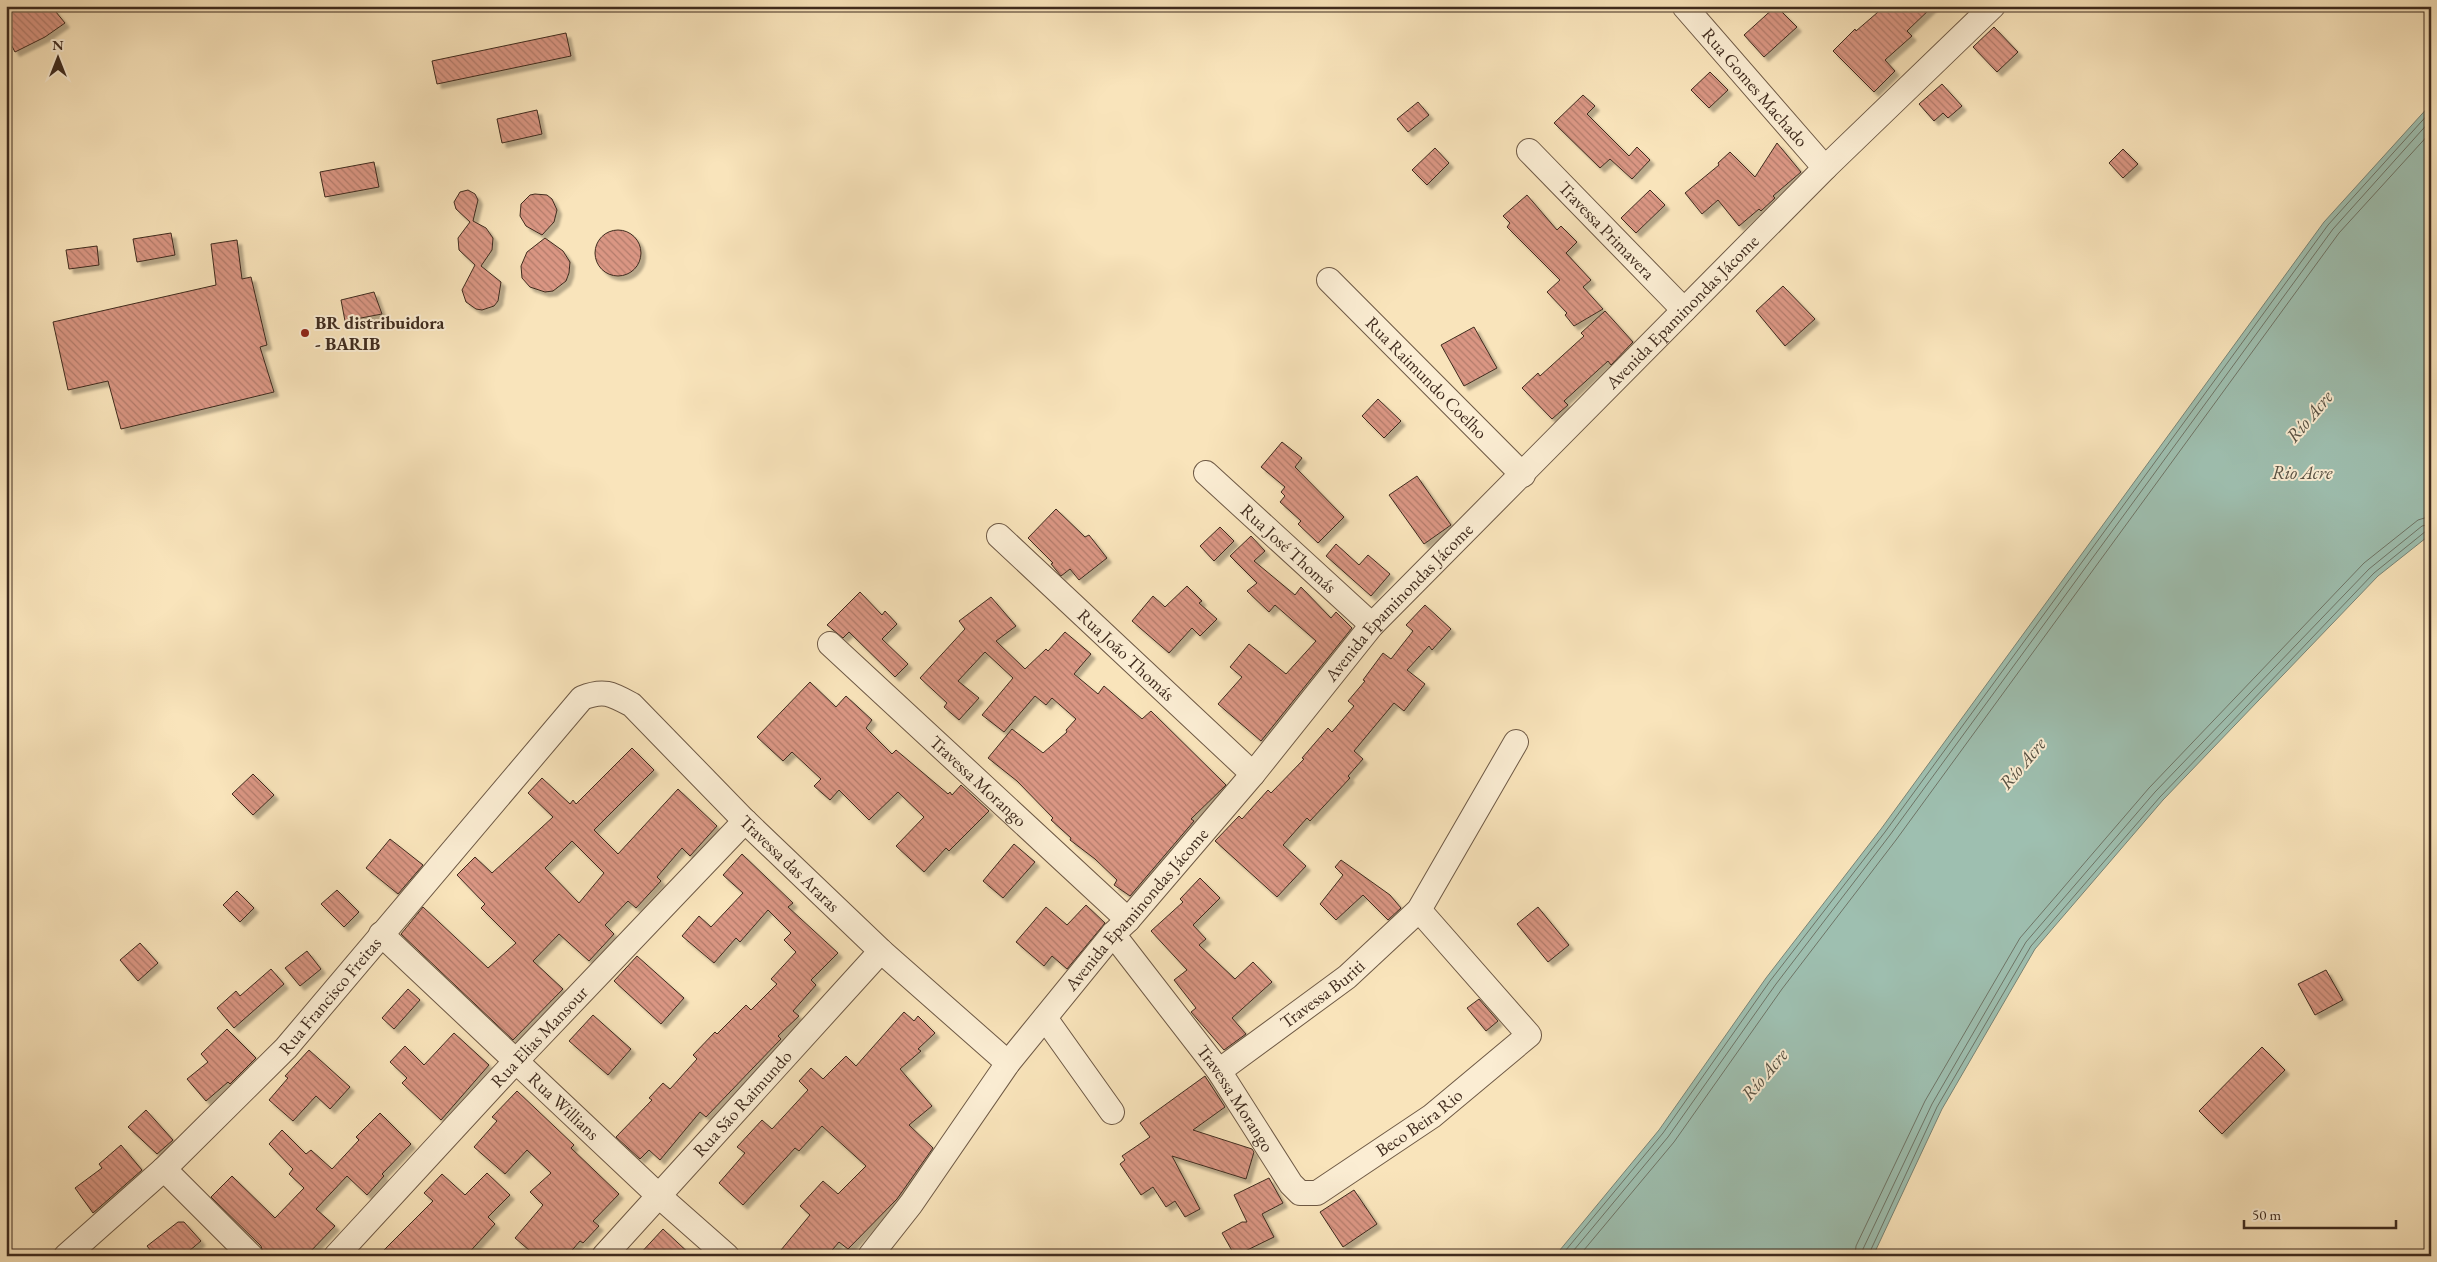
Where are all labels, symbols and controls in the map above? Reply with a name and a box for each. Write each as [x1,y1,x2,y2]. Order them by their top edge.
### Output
street label: Rua Gomes Machado [1697,23,1813,152]
north arrow [32,32,82,82]
text: N [52,36,64,54]
street label: Travessa Primavera [1554,176,1661,285]
street label: Avenida Epaminondas Jácome [1600,229,1763,394]
place label: BR distribuidora - BARIB [315,311,445,355]
street label: Rua Raimundo Coelho [1361,311,1493,444]
marker: BR distribuidora - BARIB [299,327,311,339]
water label: Río Acre [2280,385,2339,448]
water label: Rio Acre [2272,460,2333,485]
street label: Rua José Thomás [1236,499,1342,598]
street label: Avenida Epaminondas Jácome [1319,518,1478,687]
street label: Rua João Thomás [1073,604,1180,706]
street label: Travessa Morango [925,730,1032,832]
water label: Río Acre [1993,732,2052,795]
street label: Travessa das Araras [735,810,845,917]
street label: Avenida Epaminondas Jácome [1059,823,1213,996]
street label: Rua Francisco Freitas [273,932,386,1059]
street label: Travessa Buriti [1275,954,1370,1033]
street label: Rua Elias Mansour [485,981,593,1092]
street label: Travessa Morango [1192,1040,1280,1156]
water label: Río Acre [1735,1043,1794,1106]
street label: Rua São Raimundo [688,1045,797,1162]
street label: Rua Willians [524,1067,605,1145]
street label: Beco Beira Rio [1371,1083,1467,1161]
scale bar [2244,1197,2397,1229]
text: 50 m [2252,1205,2281,1224]

